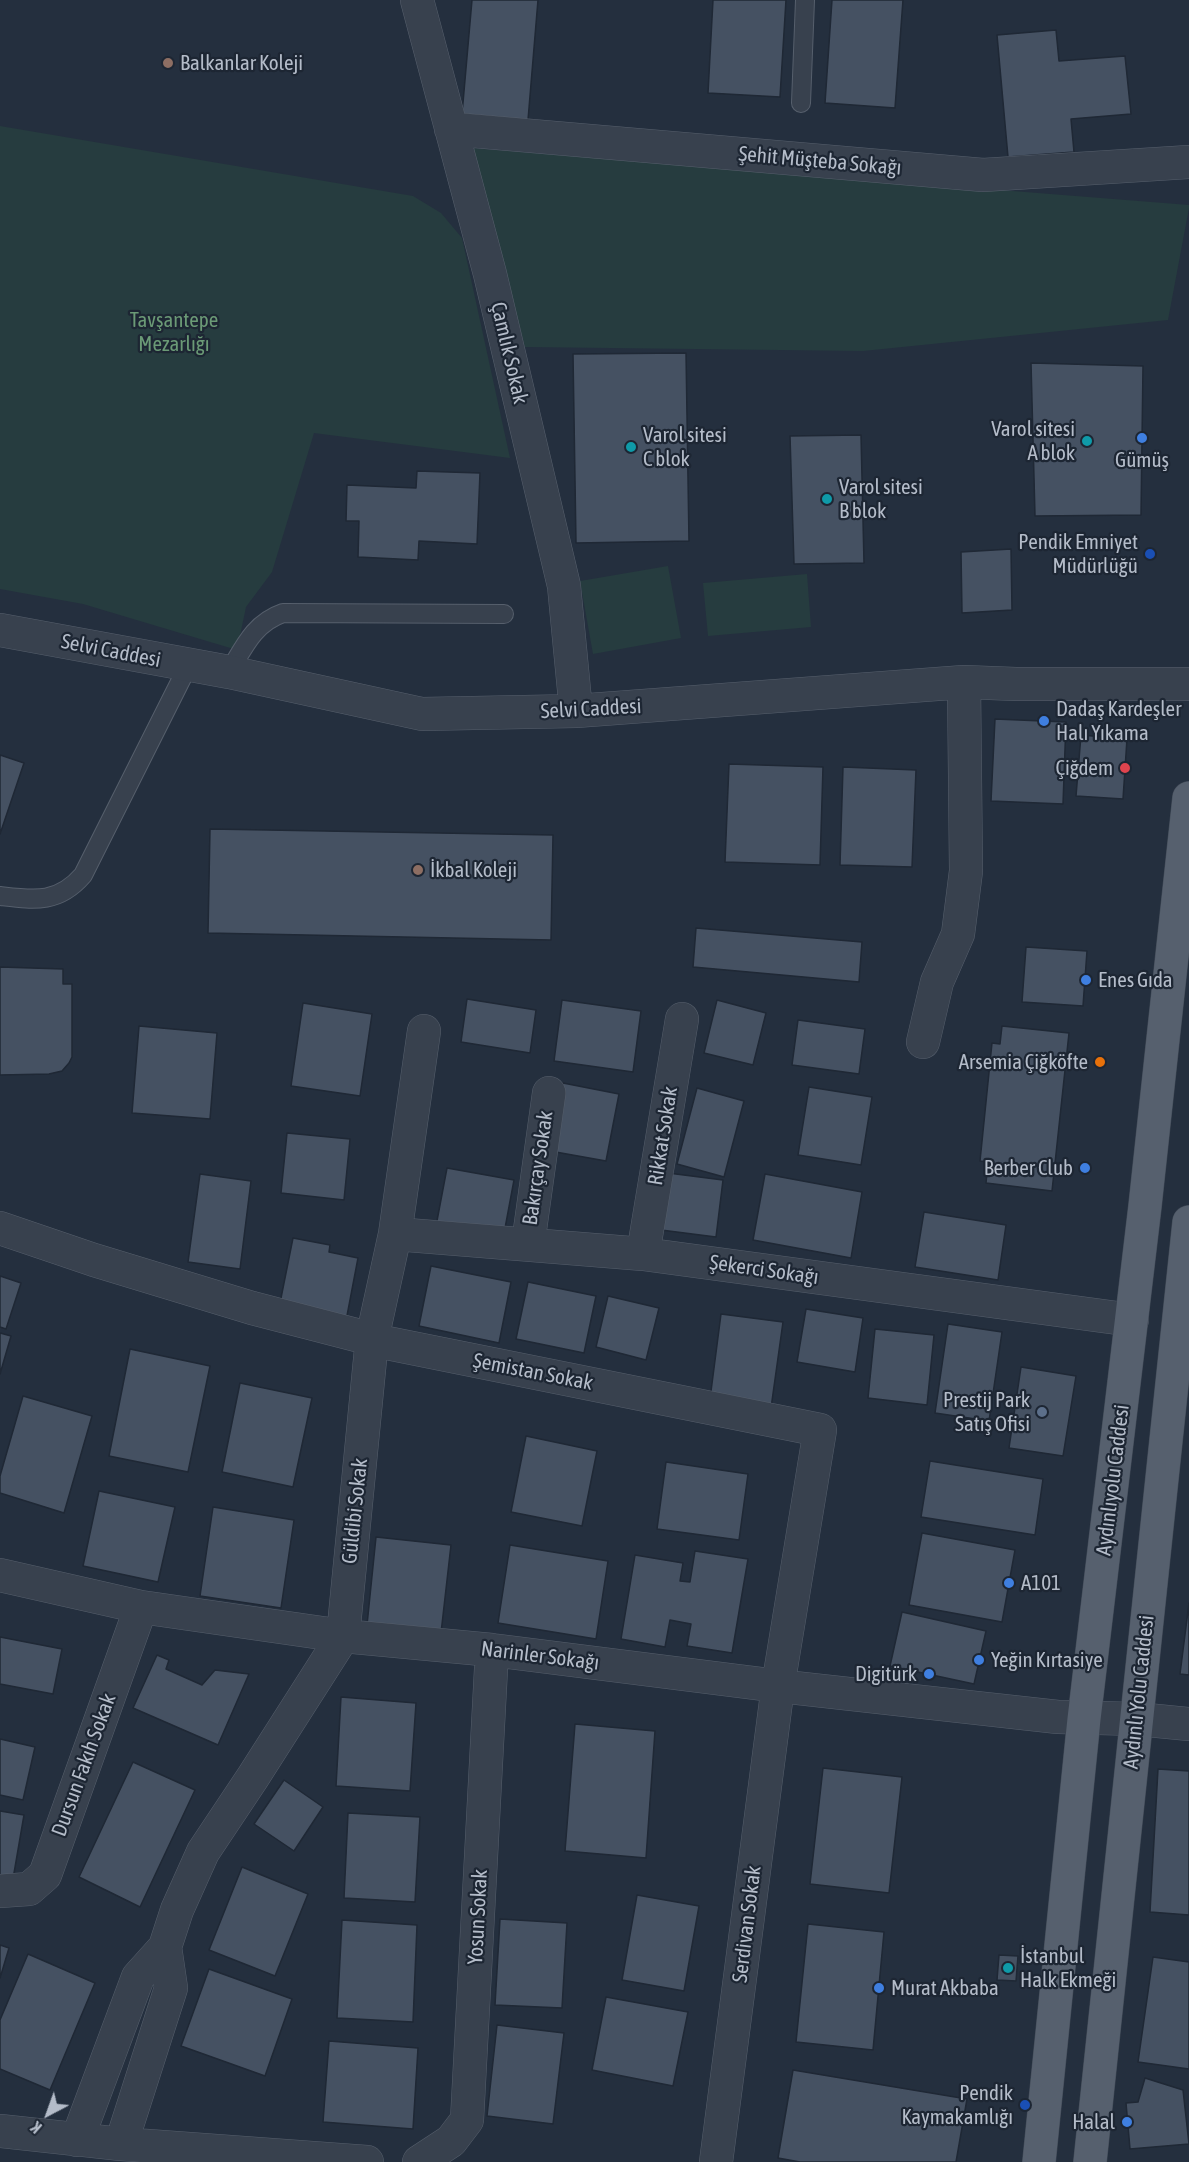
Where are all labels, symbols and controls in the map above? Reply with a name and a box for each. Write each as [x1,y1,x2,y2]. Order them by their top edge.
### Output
place label: Balkanlar Koleji [180,50,303,76]
marker: Balkanlar Koleji [161,56,175,70]
street label: Şehit Müşteba Sokağı [737,141,903,181]
street label: Çamlık Sokak [485,300,533,406]
park label: Tavşantepe Mezarlığı [130,307,218,357]
place label: Varol sitesi A blok [991,416,1075,466]
place label: Varol sitesi C blok [643,422,727,472]
marker: Gümüş [1135,431,1149,445]
marker: Varol sitesi A blok [1080,434,1094,448]
marker: Varol sitesi C blok [624,440,638,454]
place label: Gümüş [1115,447,1169,473]
place label: Varol sitesi B blok [839,474,923,524]
marker: Varol sitesi B blok [820,492,834,506]
place label: Pendik Emniyet Müdürlüğü [1018,529,1138,579]
marker: Pendik Emniyet Müdürlüğü [1143,547,1157,561]
street label: Selvi Caddesi [59,629,163,673]
street label: Selvi Caddesi [540,694,642,724]
place label: Dadaş Kardeşler Halı Yıkama [1056,696,1181,746]
marker: Dadaş Kardeşler Halı Yıkama [1037,714,1051,728]
place label: Çiğdem [1056,755,1113,781]
marker: Çiğdem [1118,761,1132,775]
place label: İkbal Koleji [430,857,517,883]
marker: İkbal Koleji [411,863,425,877]
place label: Enes Gıda [1098,967,1173,993]
marker: Enes Gıda [1079,973,1093,987]
place label: Arsemia Çiğköfte [959,1049,1088,1075]
marker: Arsemia Çiğköfte [1093,1055,1107,1069]
street label: Rikkat Sokak [643,1085,683,1187]
street label: Bakırçay Sokak [517,1109,559,1227]
place label: Berber Club [984,1155,1073,1181]
marker: Berber Club [1078,1161,1092,1175]
street label: Şekerci Sokağı [708,1250,820,1290]
street label: Şemistan Sokak [471,1348,595,1396]
place label: Prestij Park Satış Ofisi [943,1387,1030,1437]
street label: Aydınlıyolu Caddesi [1091,1403,1135,1557]
marker: Prestij Park Satış Ofisi [1035,1405,1049,1419]
street label: Güldibi Sokak [337,1457,373,1565]
place label: A101 [1021,1570,1061,1596]
marker: A101 [1002,1576,1016,1590]
street label: Aydınlı Yolu Caddesi [1118,1614,1160,1770]
street label: Narinler Sokağı [479,1636,601,1676]
place label: Yeğin Kırtasiye [991,1647,1103,1673]
marker: Yeğin Kırtasiye [972,1653,986,1667]
place label: Digitürk [855,1661,917,1687]
marker: Digitürk [922,1667,936,1681]
street label: Dursun Fakıh Sokak [47,1690,121,1840]
street label: Serdivan Sokak [727,1864,767,1984]
street label: Yosun Sokak [463,1869,493,1965]
place label: İstanbul Halk Ekmeği [1020,1943,1116,1993]
marker: İstanbul Halk Ekmeği [1001,1961,1015,1975]
place label: Murat Akbaba [891,1975,999,2001]
marker: Murat Akbaba [872,1981,886,1995]
place label: Pendik Kaymakamlığı [901,2080,1013,2130]
north arrow [18,2084,78,2144]
marker: Pendik Kaymakamlığı [1018,2098,1032,2112]
place label: Halal [1072,2109,1115,2135]
marker: Halal [1120,2115,1134,2129]
text: K [27,2118,45,2137]

